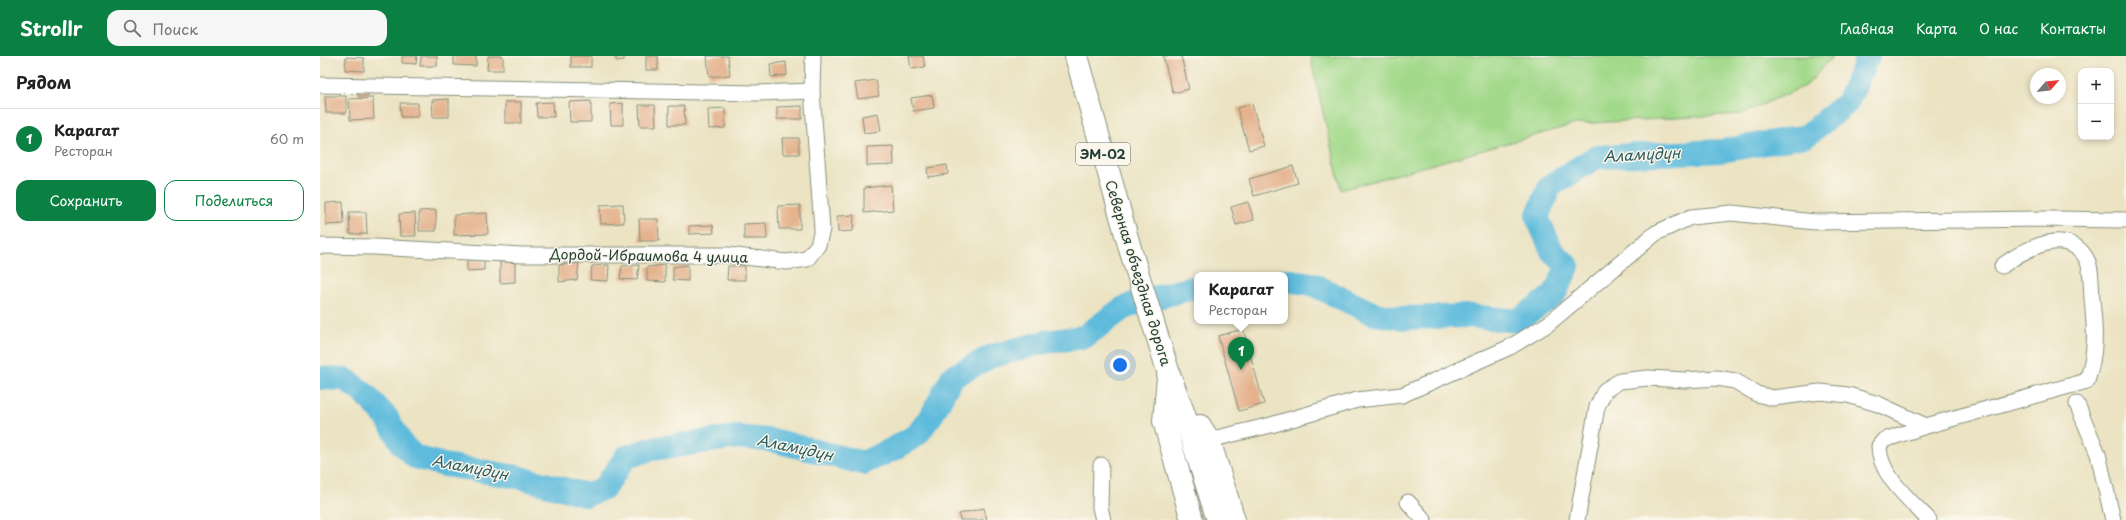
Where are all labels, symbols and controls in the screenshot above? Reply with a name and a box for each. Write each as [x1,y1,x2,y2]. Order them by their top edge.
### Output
search box [107,10,387,46]
text: Strollr [20,14,83,42]
icon: search [121,17,143,39]
text: Поиск [153,17,198,40]
text: Главная [1840,18,1894,39]
text: Карта [1916,18,1957,39]
text: О нас [1979,18,2018,39]
text: Контакты [2040,18,2106,39]
north arrow [2030,68,2066,104]
map controls [2078,68,2114,140]
button: + [2078,68,2114,104]
text: Рядом [16,69,71,95]
button: − [2078,104,2114,140]
text: Карагат [54,118,119,141]
text: 1 [26,129,32,148]
text: 60 m [270,129,304,148]
water label: Аламүдүн [1603,140,1683,167]
text: Ресторан [54,141,113,160]
road number: ЭМ-02 [1076,143,1130,165]
street label: Северная объездная дорога [1100,177,1177,369]
button: Сохранить [16,180,156,221]
button: Поделиться [164,180,304,221]
street label: Дордой-Ибраимова 4 улица [549,243,749,268]
popup [1194,272,1288,324]
text: Карагат [1209,277,1273,300]
text: Ресторан [1209,300,1268,319]
pin: 1 [1228,337,1254,370]
your location [1110,355,1130,375]
water label: Аламүдүн [755,427,837,466]
water label: Аламүдүн [430,448,512,485]

